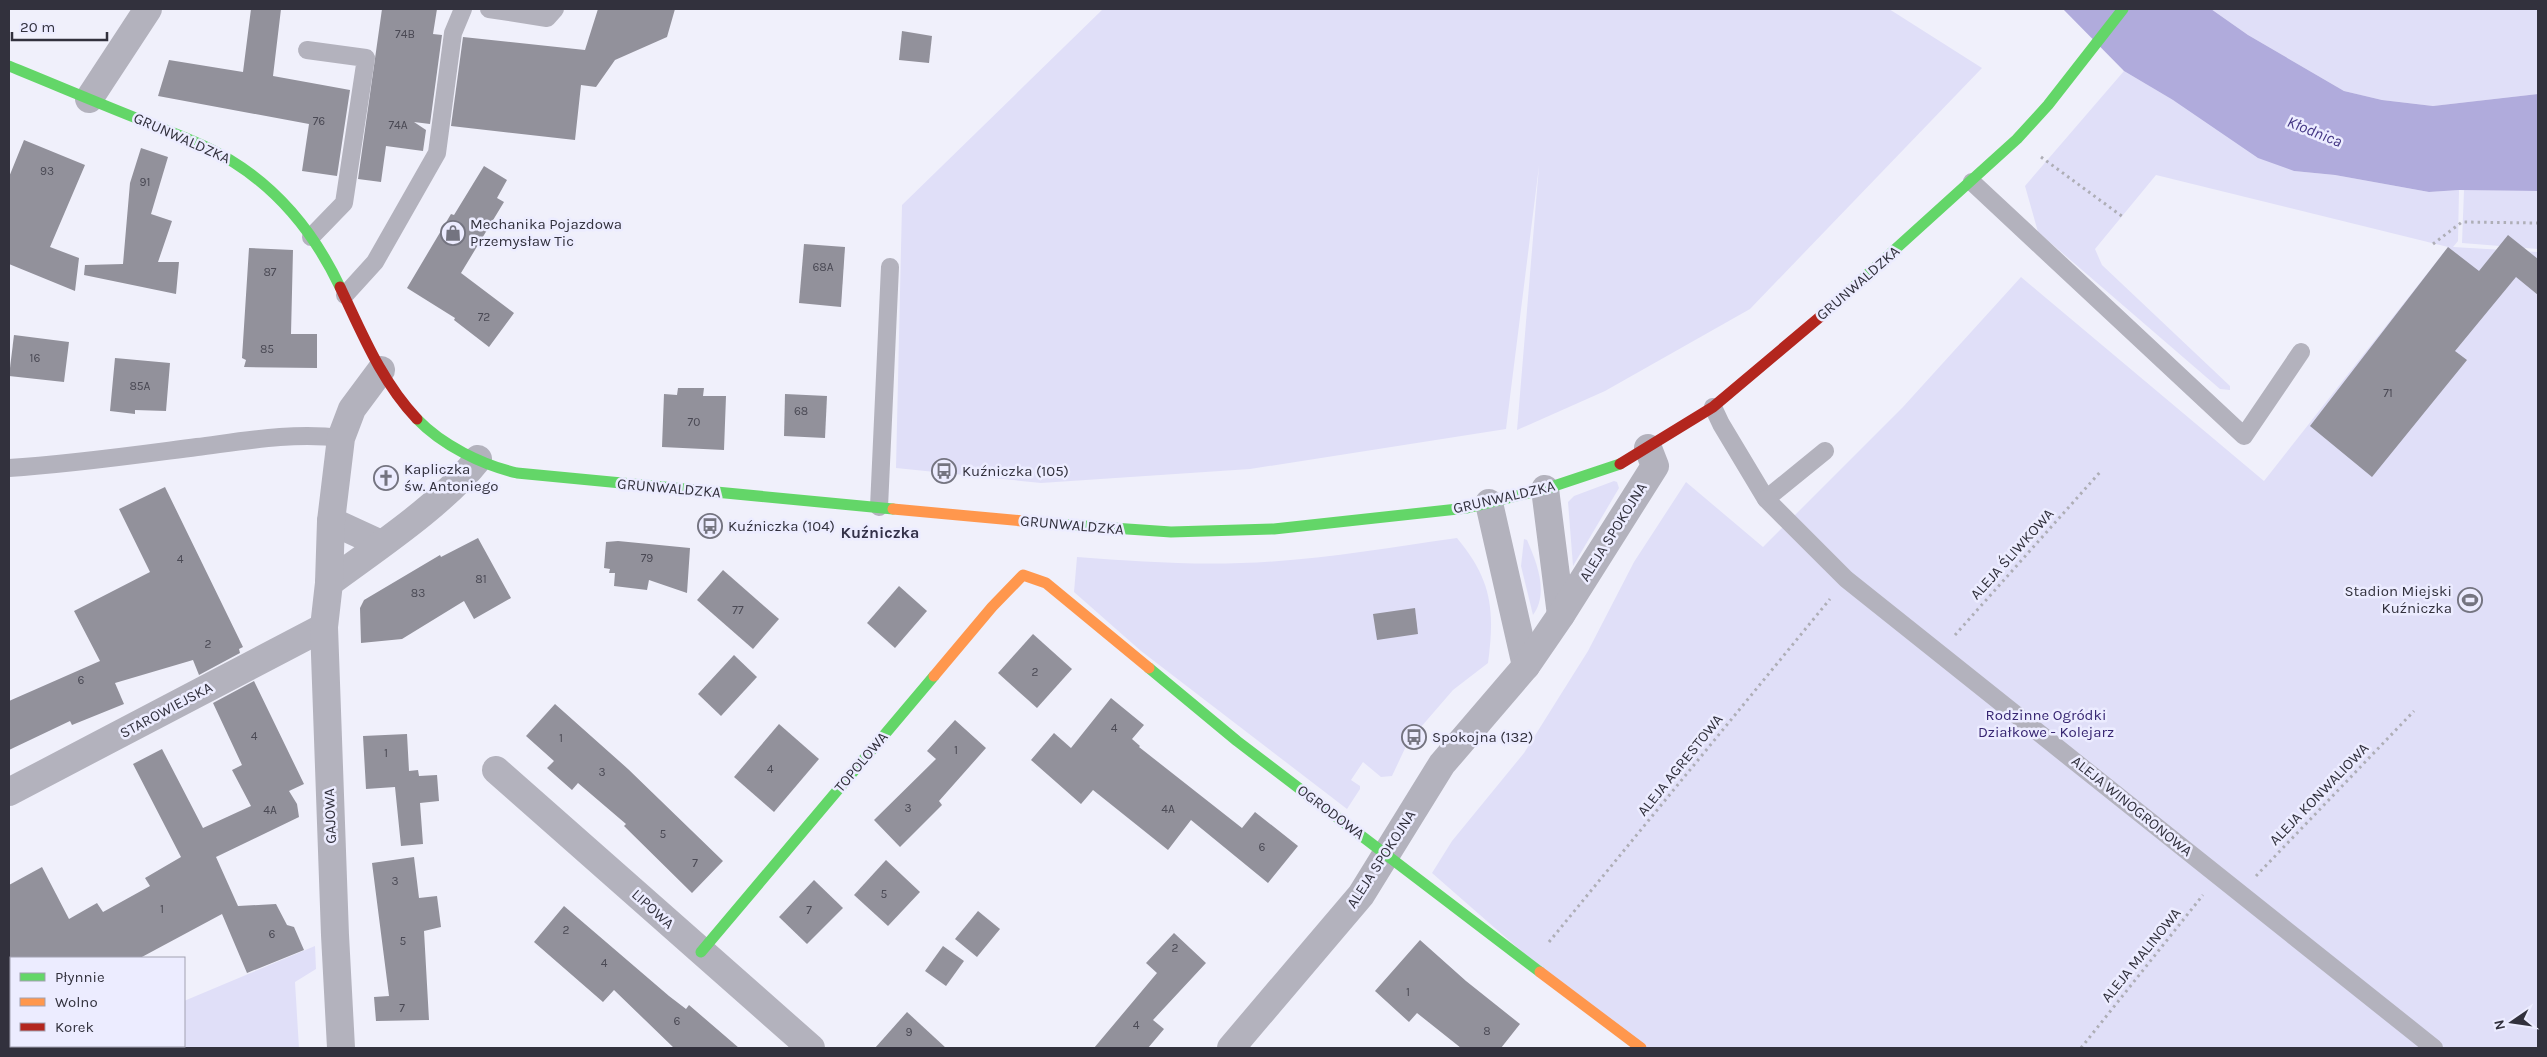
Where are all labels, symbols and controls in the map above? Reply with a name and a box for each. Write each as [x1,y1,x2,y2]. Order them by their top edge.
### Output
scale bar [12,10,108,42]
text: 20 m [20,18,55,36]
house number: 74B [395,27,415,41]
street label: GRUNWALDZKA [131,109,233,168]
water label: Kłodnica [2285,112,2345,151]
house number: 76 [313,114,325,128]
house number: 74A [388,118,408,132]
house number: 93 [40,164,54,178]
house number: 91 [140,175,150,189]
place label: Mechanika Pojazdowa Przemysław Tic [470,215,622,250]
shop icon: Mechanika Pojazdowa Przemysław Tic [440,220,466,246]
street label: GRUNWALDZKA [1813,242,1903,324]
house number: 68A [812,260,834,274]
house number: 87 [263,265,277,279]
house number: 72 [478,310,490,324]
house number: 85 [260,342,274,356]
house number: 16 [30,351,41,365]
house number: 85A [129,379,151,393]
house number: 71 [2383,386,2393,400]
house number: 68 [794,404,808,418]
house number: 70 [688,415,700,429]
bus stop icon: Kuźniczka (105) [931,458,957,484]
place label: Kapliczka św. Antoniego [404,460,498,495]
place label: Kuźniczka (105) [962,462,1069,480]
church icon: Kapliczka św. Antoniego [373,465,399,491]
street label: GRUNWALDZKA [616,475,722,502]
street label: GRUNWALDZKA [1451,476,1557,517]
street label: ALEJA SPOKOJNA [1575,479,1651,585]
street label: ALEJA ŚLIWKOWA [1966,504,2058,603]
street label: GRUNWALDZKA [1019,512,1125,539]
bus stop icon: Kuźniczka (104) [697,513,723,539]
place label: Kuźniczka (104) [728,517,835,535]
district label: Kuźniczka [841,523,919,542]
house number: 79 [641,551,653,565]
house number: 4 [177,552,184,566]
house number: 81 [475,572,487,586]
place label: Stadion Miejski Kuźniczka [2344,582,2452,617]
house number: 83 [411,586,425,600]
sports icon: Stadion Miejski Kuźniczka [2457,587,2483,613]
house number: 77 [732,603,744,617]
house number: 2 [205,637,212,651]
house number: 2 [1032,665,1039,679]
house number: 6 [78,673,85,687]
street label: STAROWIEJSKA [117,678,216,742]
park label: Rodzinne Ogródki Działkowe - Kolejarz [1978,706,2114,741]
street label: ALEJA AGRESTOWA [1633,710,1727,820]
house number: 4 [1111,721,1118,735]
bus stop icon: Spokojna (132) [1401,724,1427,750]
street label: TOPOLOWA [831,728,892,796]
place label: Spokojna (132) [1432,728,1533,746]
house number: 4 [251,729,258,743]
house number: 1 [559,731,563,745]
street label: ALEJA KONWALIOWA [2266,739,2373,849]
house number: 1 [954,743,958,757]
house number: 1 [384,746,388,760]
street label: ALEJA WINOGRONOWA [2068,752,2196,860]
house number: 4 [767,762,774,776]
house number: 3 [598,765,606,779]
street label: OGRODOWA [1294,781,1368,843]
street label: GAJOWA [320,788,340,844]
house number: 3 [904,801,912,815]
house number: 4A [1161,802,1175,816]
house number: 4A [263,803,277,817]
street label: ALEJA SPOKOJNA [1343,806,1420,911]
house number: 5 [660,827,667,841]
house number: 6 [1259,840,1266,854]
house number: 7 [692,856,698,870]
house number: 3 [391,874,399,888]
street label: LIPOWA [628,885,678,933]
house number: 5 [881,887,888,901]
house number: 1 [160,902,164,916]
house number: 7 [806,903,812,917]
street label: ALEJA MALINOWA [2097,904,2185,1006]
house number: 2 [563,923,570,937]
house number: 6 [269,927,276,941]
house number: 5 [400,934,407,948]
house number: 2 [1172,941,1179,955]
house number: 4 [601,956,608,970]
legend [10,957,185,1047]
text: Płynnie [55,968,105,986]
house number: 1 [1406,985,1410,999]
text: Wolno [55,993,98,1011]
north arrow [2487,997,2537,1047]
house number: 7 [399,1001,405,1015]
house number: 6 [674,1014,681,1028]
text: Korek [55,1018,94,1036]
house number: 4 [1133,1018,1140,1032]
text: N [2490,1018,2509,1032]
house number: 8 [1483,1024,1491,1038]
house number: 9 [906,1025,913,1039]

